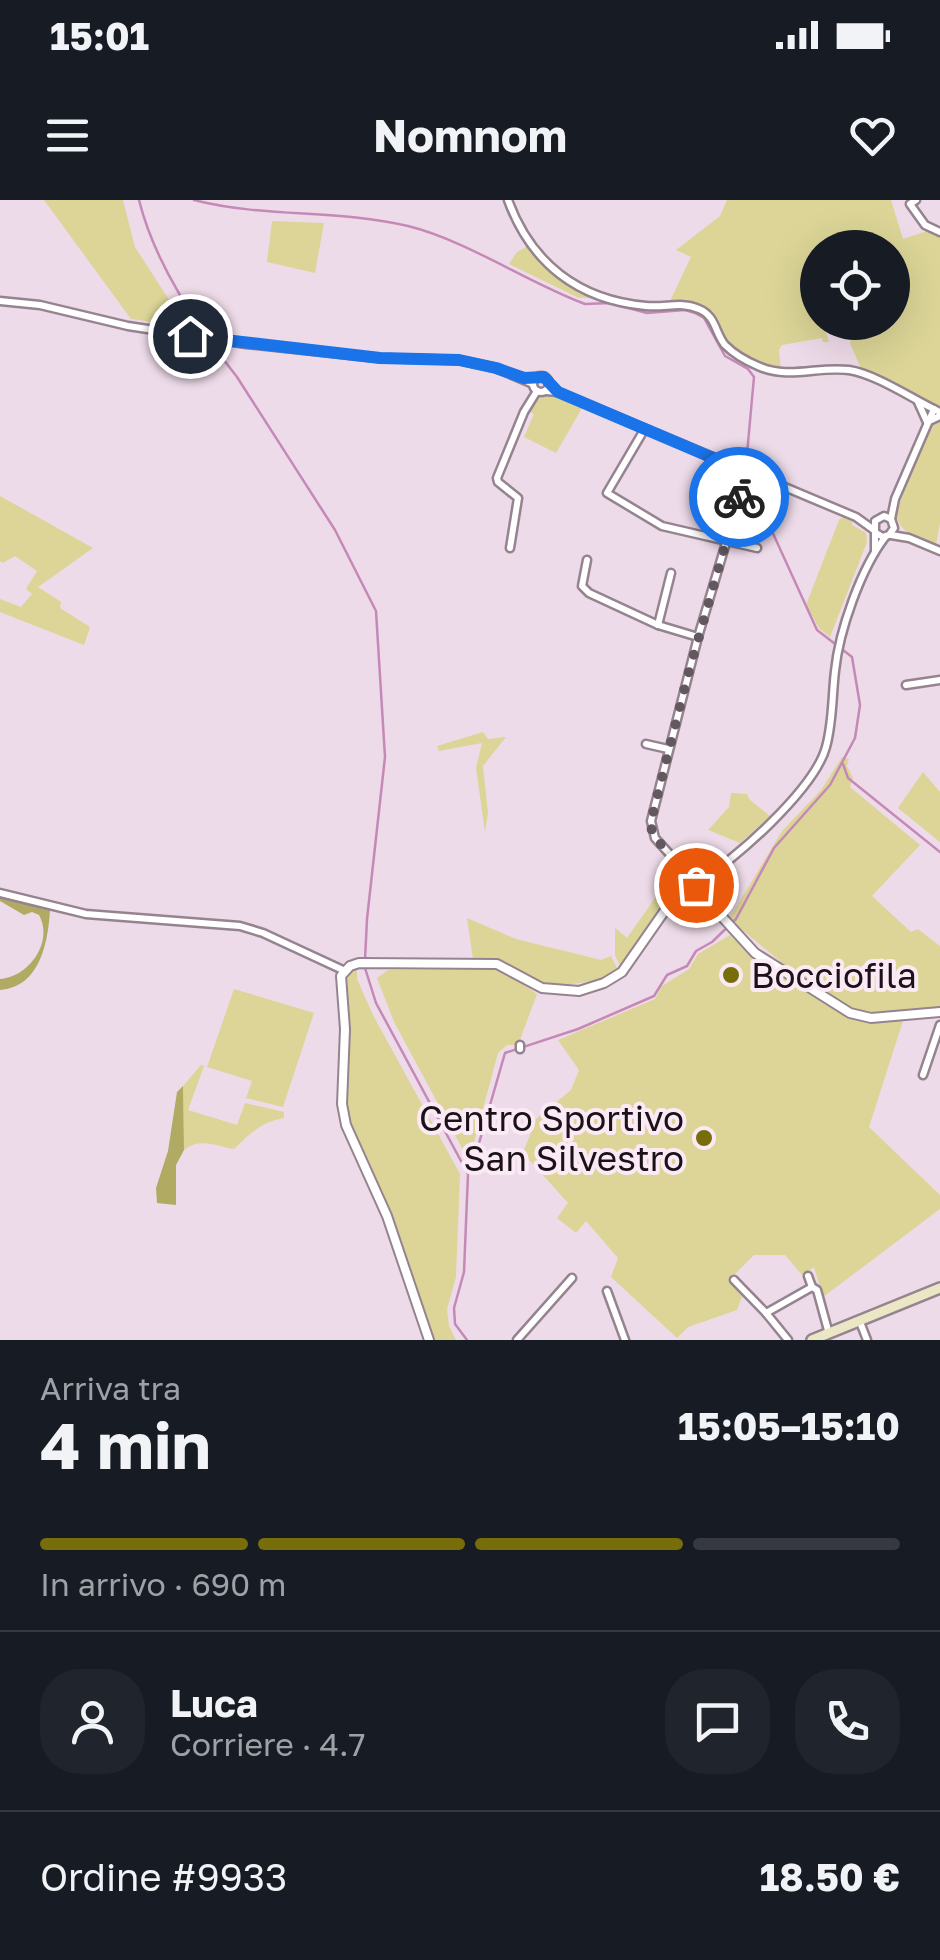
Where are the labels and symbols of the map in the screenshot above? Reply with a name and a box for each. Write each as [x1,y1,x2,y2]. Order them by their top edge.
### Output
pin [148,294,233,379]
courier [689,447,789,547]
pin [654,843,739,928]
place label: Bocciofila [751,954,917,996]
marker: Bocciofila [720,964,742,986]
place label: Centro Sportivo San Silvestro [419,1097,684,1179]
marker: Centro Sportivo San Silvestro [693,1127,715,1149]

